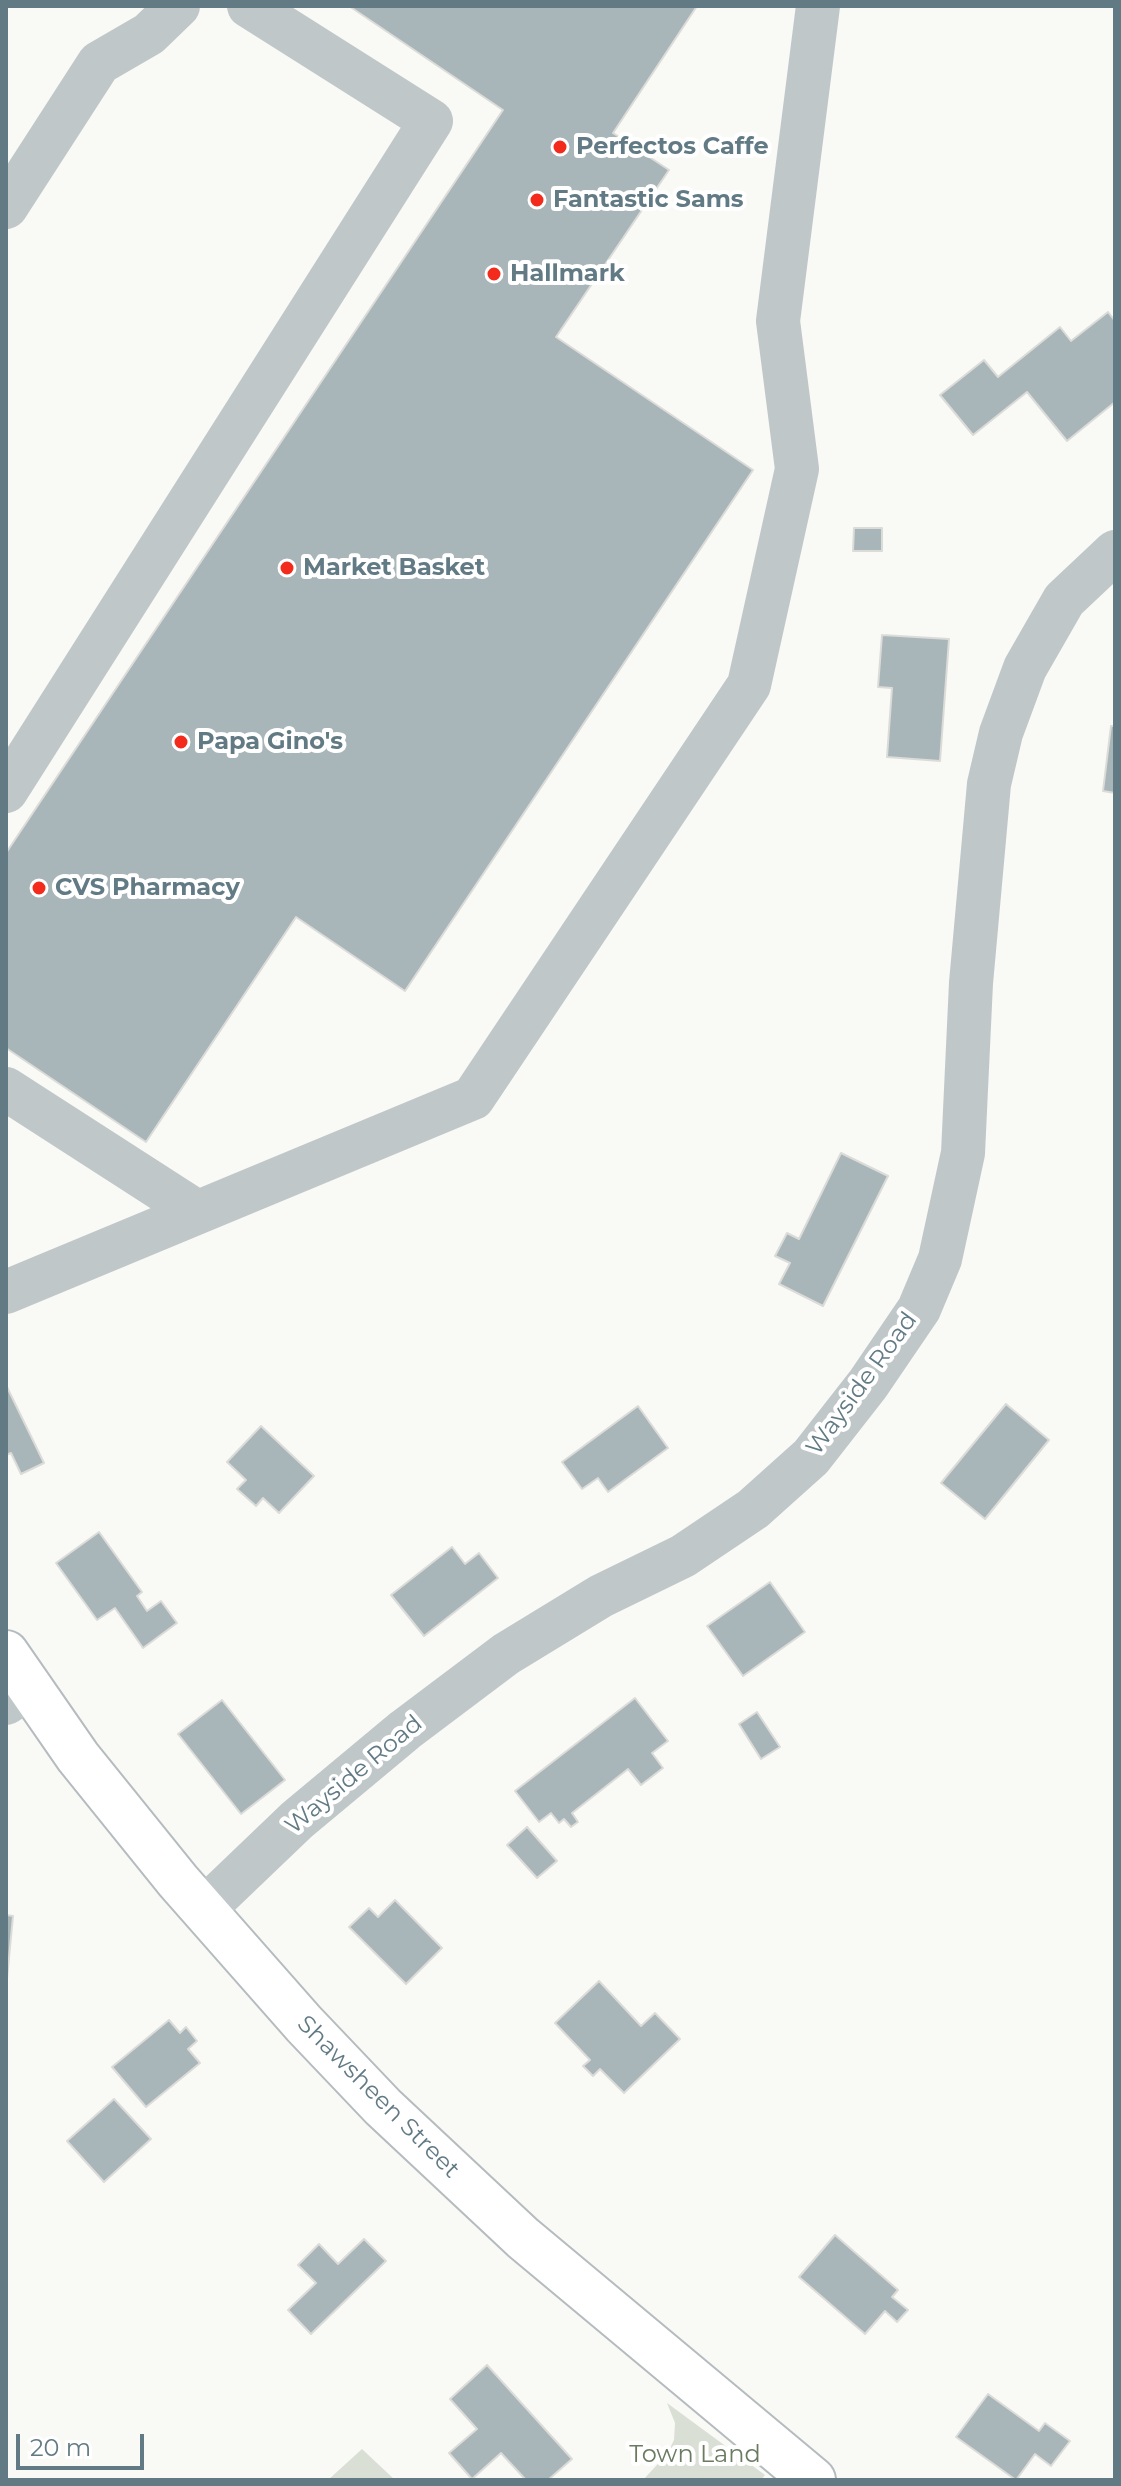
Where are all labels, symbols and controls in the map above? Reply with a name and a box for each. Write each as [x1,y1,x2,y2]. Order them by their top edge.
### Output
place label: Perfectos Caffe [576,133,769,161]
marker: Perfectos Caffe [551,138,569,156]
place label: Fantastic Sams [553,186,744,214]
marker: Fantastic Sams [528,191,546,209]
place label: Hallmark [510,260,625,288]
marker: Hallmark [485,265,503,283]
place label: Market Basket [303,554,485,582]
marker: Market Basket [278,559,296,577]
place label: Papa Gino's [197,728,343,756]
marker: Papa Gino's [172,733,190,751]
place label: CVS Pharmacy [55,874,240,902]
marker: CVS Pharmacy [30,879,48,897]
street label: Wayside Road [800,1307,924,1461]
street label: Wayside Road [280,1709,428,1841]
street label: Shawsheen Street [291,2010,465,2184]
scale bar [20,2418,148,2468]
text: 20 m [30,2433,91,2462]
park label: Town Land [629,2441,761,2469]

